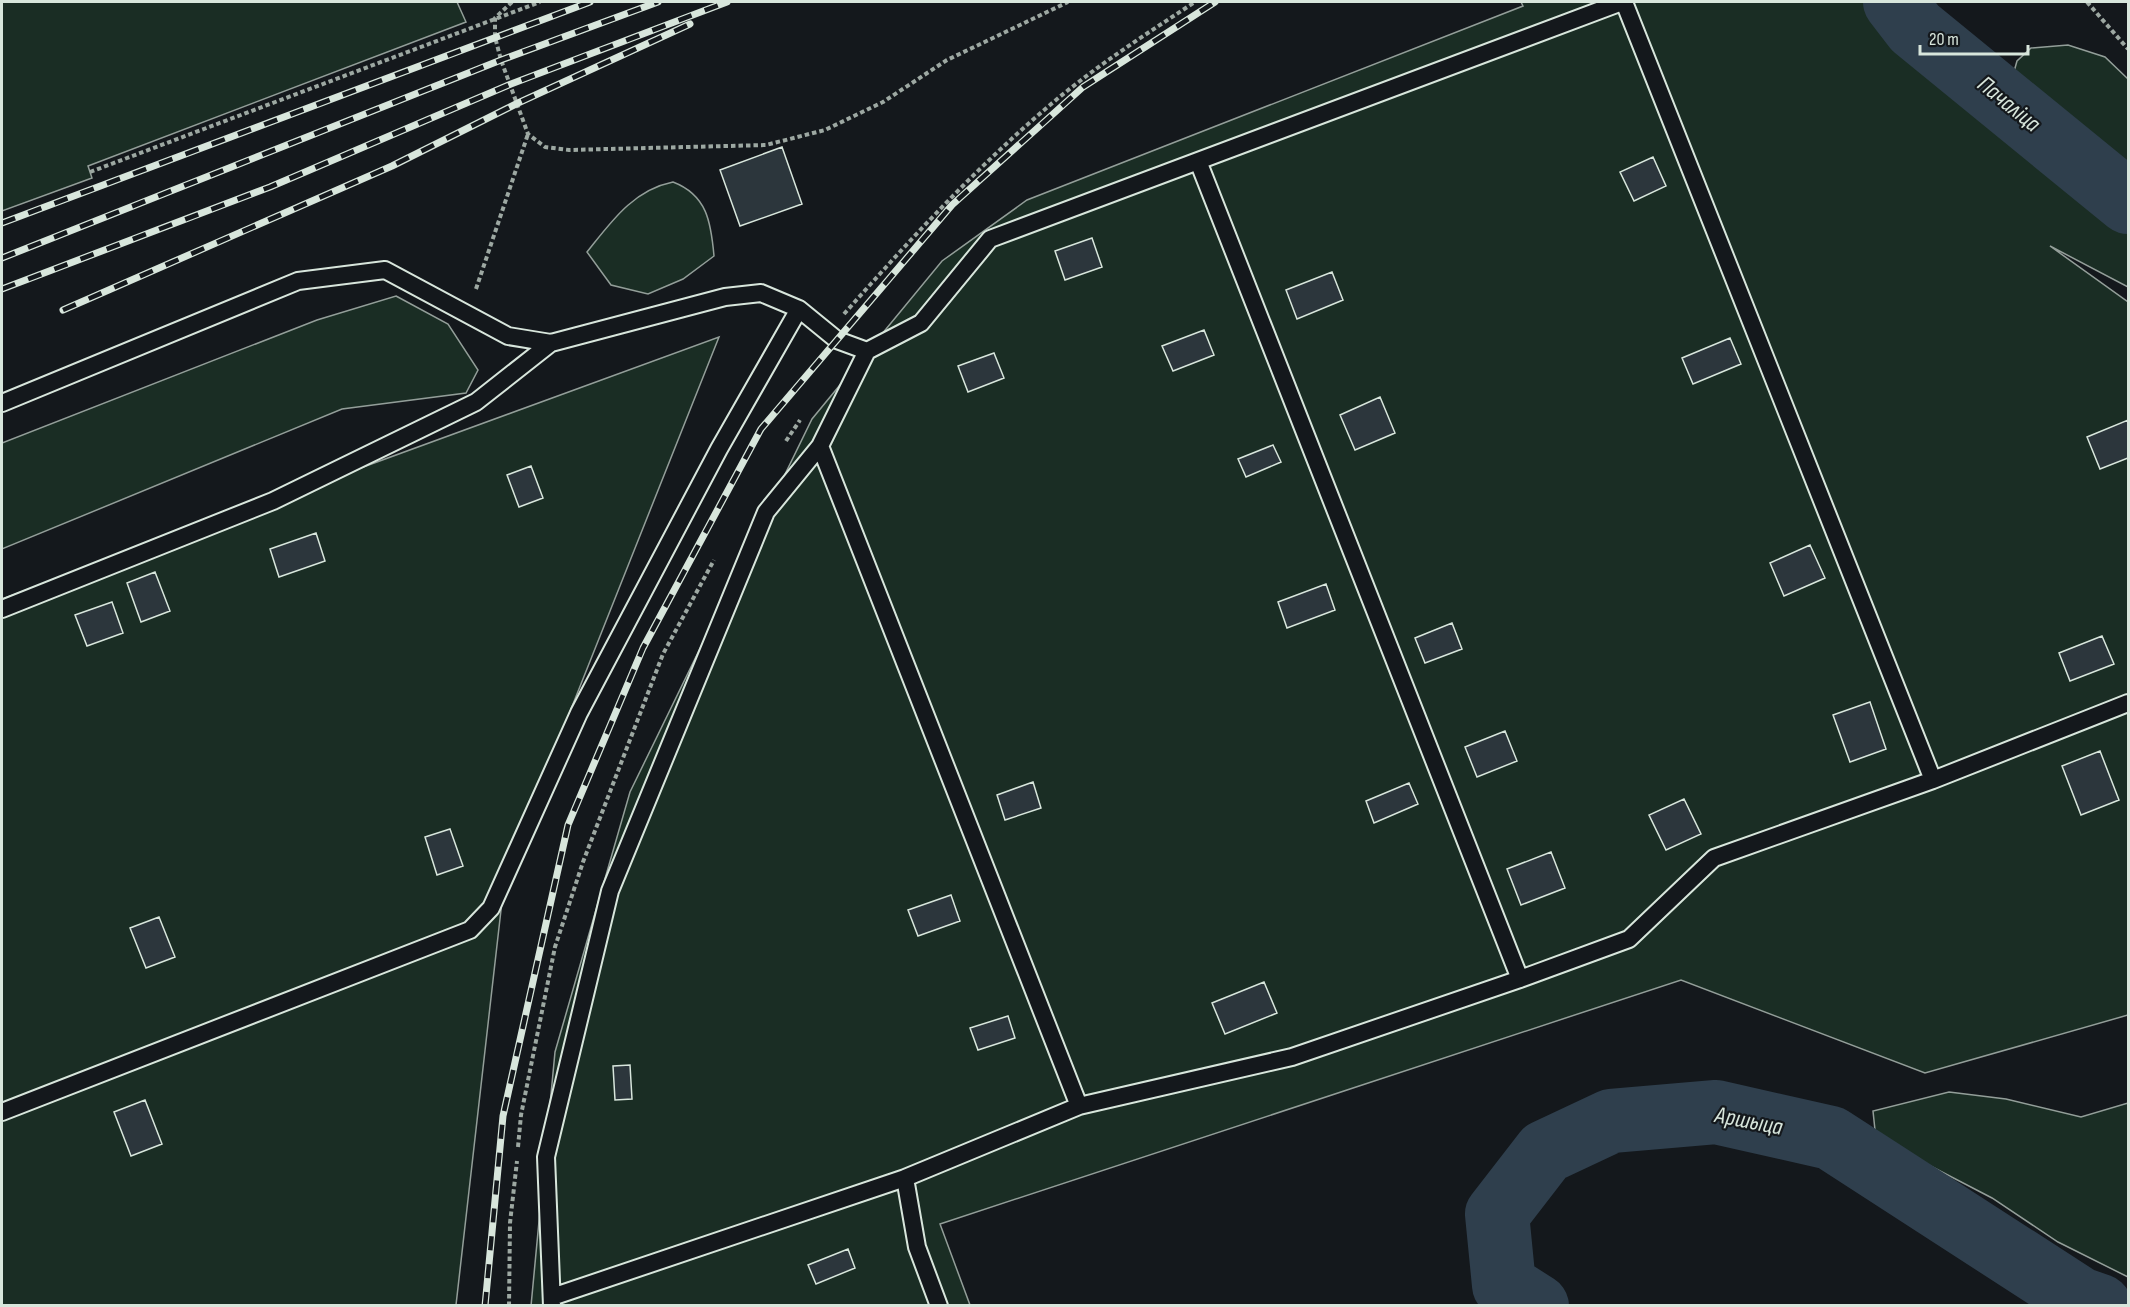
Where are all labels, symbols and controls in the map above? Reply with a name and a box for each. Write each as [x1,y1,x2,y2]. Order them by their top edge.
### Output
scale bar [1920,18,2028,56]
text: 20 m [1929,29,1959,50]
water label: Пачаліца [1971,70,2047,138]
water label: Аршыца [1712,1100,1786,1142]

